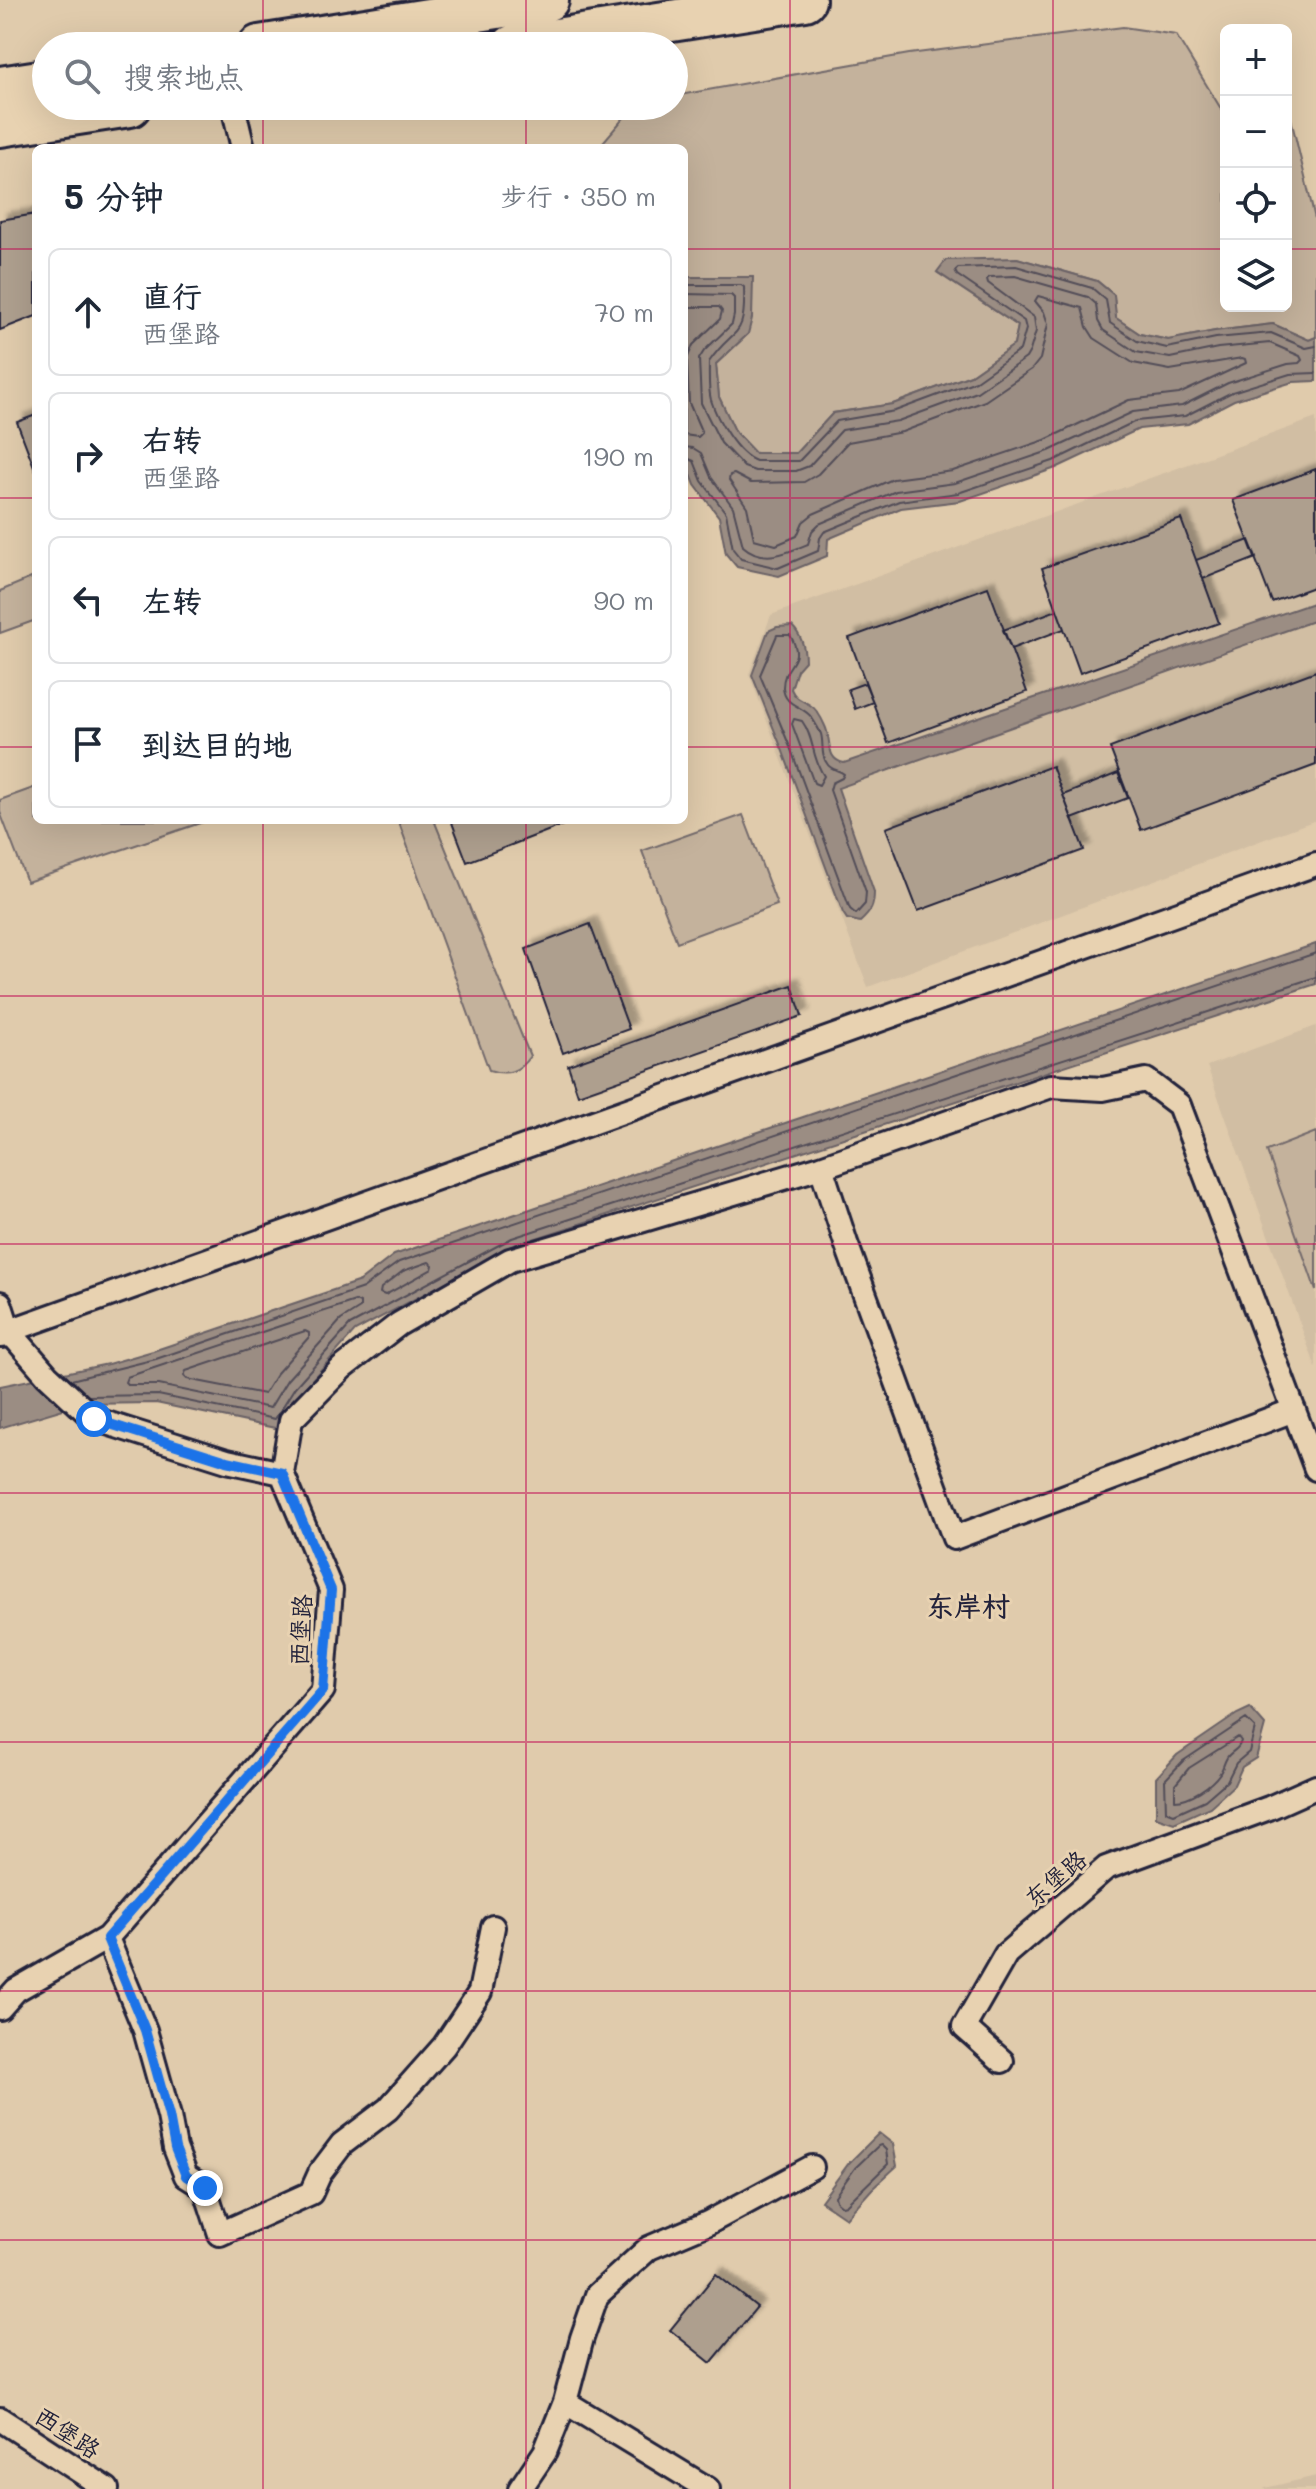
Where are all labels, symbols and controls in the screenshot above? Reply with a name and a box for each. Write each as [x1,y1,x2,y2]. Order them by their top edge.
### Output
map controls [1220,24,1292,312]
button: + [1220,24,1292,96]
search box [32,32,688,120]
icon: search [60,54,104,98]
text: 搜索地点 [124,56,244,96]
button: − [1220,96,1292,168]
button: locate [1220,168,1292,240]
text: 5 分钟 [64,173,164,218]
text: 步行 · 350 m [501,179,656,213]
button: layers [1220,240,1292,312]
text: 直行 [142,275,202,315]
icon: ahead [66,290,110,334]
text: 70 m [594,295,654,329]
text: 西堡路 [142,316,220,350]
text: 右转 [142,419,202,459]
icon: right [66,434,110,478]
text: 190 m [582,439,654,473]
text: 西堡路 [142,460,220,494]
icon: left [66,578,110,622]
text: 左转 [142,580,202,620]
text: 90 m [594,583,654,617]
icon: arrive [66,722,110,766]
text: 到达目的地 [142,724,292,764]
route start [76,1401,112,1437]
district label: 东岸村 [926,1587,1010,1623]
street label: 西堡路 [283,1593,317,1667]
street label: 东堡路 [1017,1843,1093,1913]
route end [187,2170,223,2206]
street label: 西堡路 [29,2399,107,2465]

